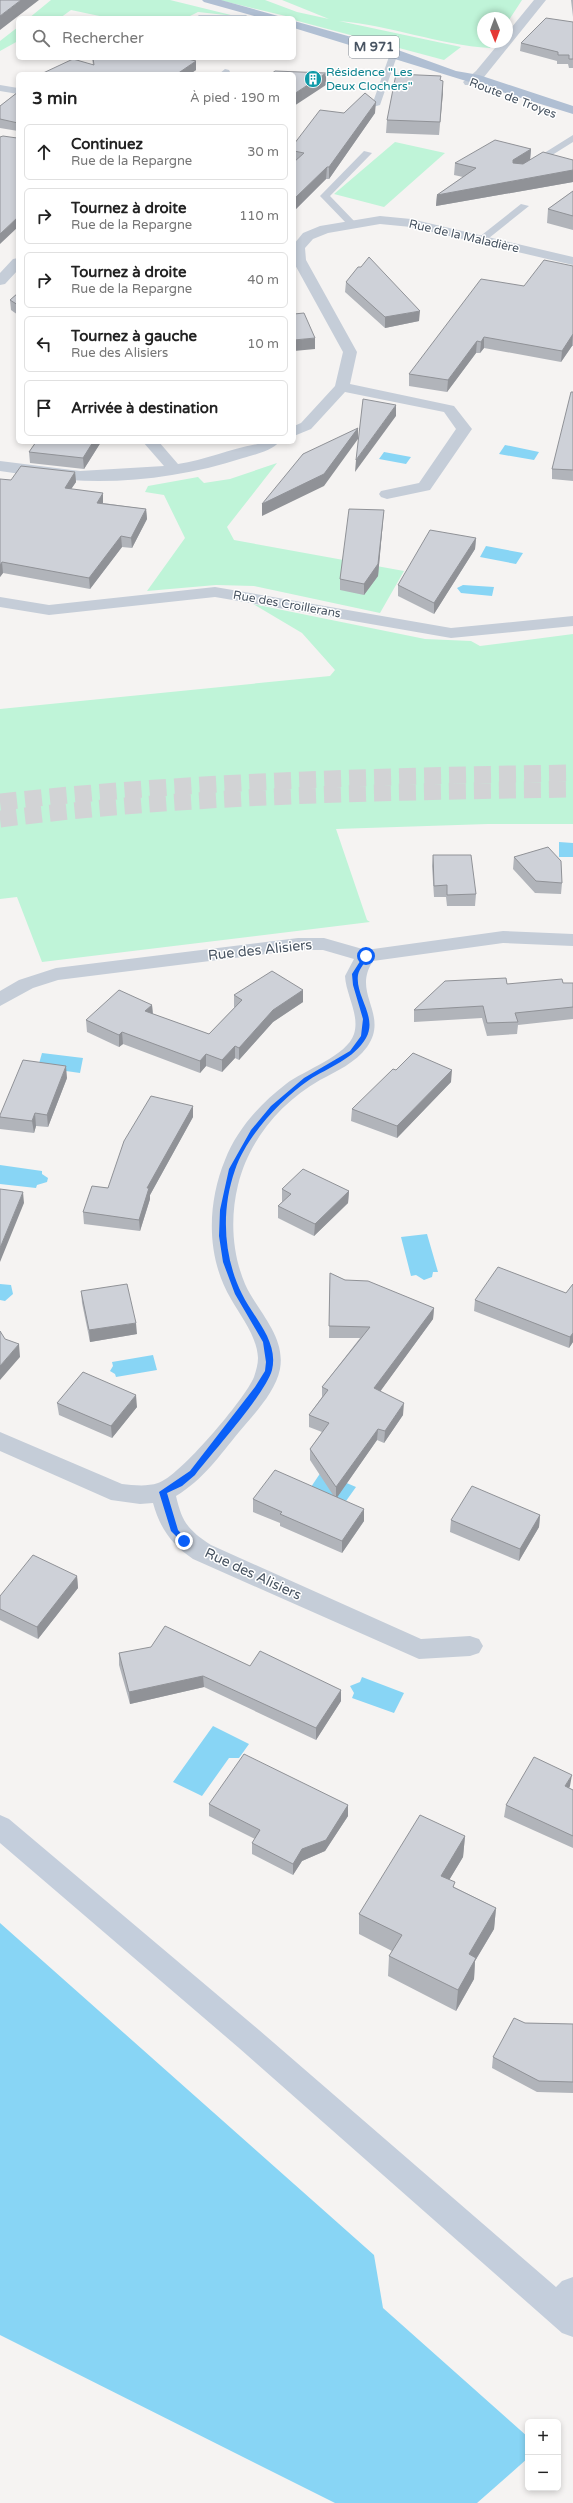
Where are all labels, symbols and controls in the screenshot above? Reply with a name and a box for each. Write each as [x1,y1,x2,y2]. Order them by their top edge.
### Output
north arrow [477,12,513,48]
search box [16,16,296,60]
icon: search [30,27,52,49]
text: Rechercher [62,29,144,47]
road number: M 971 [349,36,399,58]
place label: Résidence "Les Deux Clochers" [326,65,413,93]
building icon: Résidence "Les Deux Clochers" [303,69,323,89]
street label: Route de Troyes [467,75,559,121]
text: 3 min [32,88,77,109]
text: À pied · 190 m [190,90,280,106]
text: Continuez [71,135,143,153]
icon: ahead [33,141,55,163]
text: 30 m [247,144,279,160]
text: Rue de la Repargne [71,153,192,169]
text: Tournez à droite [71,199,186,217]
icon: right [33,205,55,227]
text: 110 m [239,208,279,224]
street label: Rue de la Maladière [408,216,521,256]
text: Rue de la Repargne [71,217,192,233]
text: Tournez à droite [71,263,186,281]
icon: right [33,269,55,291]
text: 40 m [247,272,279,288]
text: Rue de la Repargne [71,281,192,297]
text: Tournez à gauche [71,327,197,345]
icon: left [33,333,55,355]
text: 10 m [247,336,279,352]
text: Rue des Alisiers [71,345,168,361]
icon: arrive [33,397,55,419]
text: Arrivée à destination [71,399,218,417]
street label: Rue des Croillerans [232,588,342,620]
street label: Rue des Alisiers [207,936,313,964]
route start [357,947,375,965]
route end [175,1532,193,1550]
street label: Rue des Alisiers [202,1544,304,1604]
map controls [525,2419,561,2491]
button: + [525,2419,561,2455]
button: − [525,2455,561,2491]

